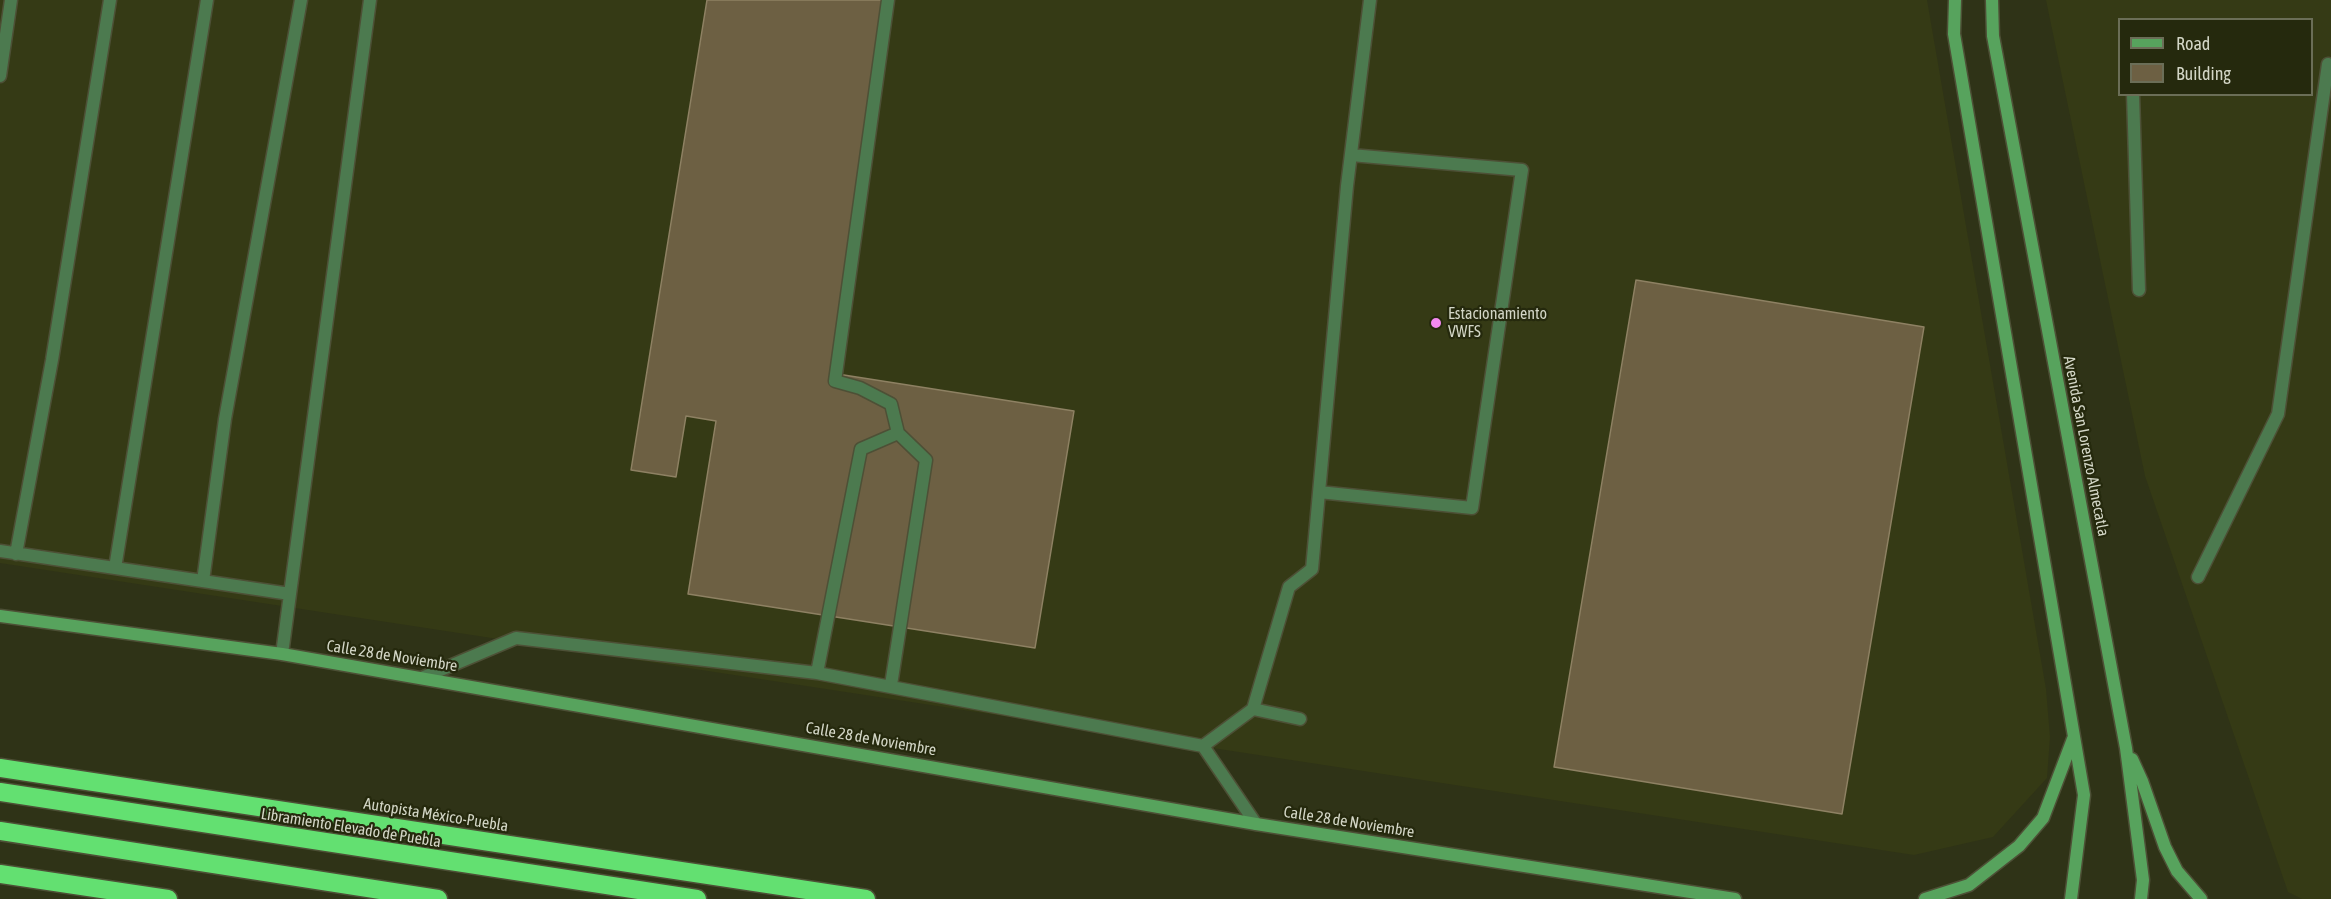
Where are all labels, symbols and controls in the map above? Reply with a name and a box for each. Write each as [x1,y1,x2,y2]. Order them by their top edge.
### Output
legend [2118,18,2313,96]
text: Road [2176,33,2210,54]
text: Building [2176,63,2231,84]
place label: Estacionamiento VWFS [1448,304,1547,342]
marker: Estacionamiento VWFS [1429,316,1443,330]
street label: Avenida San Lorenzo Almecatla [2059,354,2113,538]
street label: Calle 28 de Noviembre [325,636,459,676]
street label: Calle 28 de Noviembre [804,718,938,760]
street label: Autopista México-Puebla [362,794,510,836]
street label: Calle 28 de Noviembre [1282,802,1416,842]
street label: Libramiento Elevado de Puebla [260,804,442,852]

